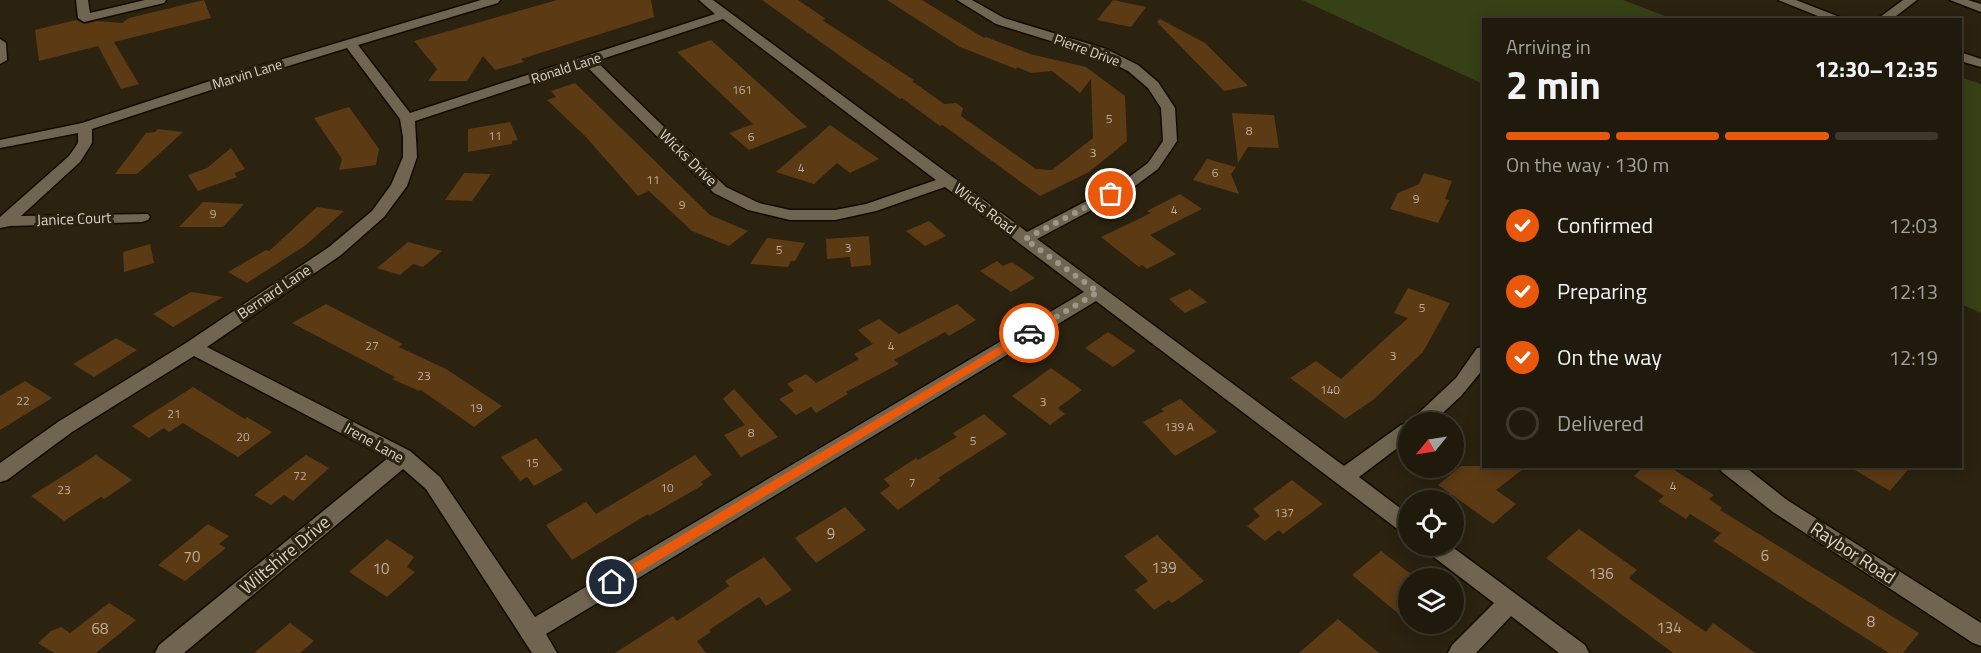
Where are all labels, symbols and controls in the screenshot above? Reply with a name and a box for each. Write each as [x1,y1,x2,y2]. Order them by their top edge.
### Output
street label: Pierre Drive [1051,28,1123,71]
text: Arriving in [1506,31,1591,62]
street label: Ronald Lane [528,46,604,89]
text: 12:30–12:35 [1815,52,1938,86]
street label: Marvin Lane [209,53,285,94]
text: 2 min [1506,55,1601,114]
house number: 161 [732,80,752,99]
house number: 5 [1106,109,1113,128]
house number: 8 [1246,121,1253,140]
street label: Wicks Drive [654,124,723,191]
house number: 11 [488,126,502,145]
house number: 6 [748,127,755,146]
house number: 3 [1090,143,1096,162]
text: On the way · 130 m [1506,149,1669,180]
house number: 4 [798,158,805,177]
house number: 6 [1212,163,1219,182]
pin [1085,168,1136,219]
house number: 11 [646,170,660,189]
street label: Wicks Road [949,177,1021,240]
icon: bag [1094,177,1127,210]
house number: 9 [1413,189,1420,208]
house number: 9 [679,195,686,214]
house number: 4 [1171,200,1178,219]
house number: 9 [210,204,217,223]
street label: Janice Court [36,206,113,231]
text: Confirmed [1557,208,1653,242]
icon: check [1506,209,1539,242]
text: 12:03 [1889,210,1938,241]
house number: 3 [845,238,851,257]
house number: 5 [776,240,783,259]
street label: Bernard Lane [232,259,315,325]
text: Preparing [1557,274,1647,308]
icon: check [1506,275,1539,308]
text: 12:13 [1889,276,1938,307]
house number: 5 [1419,298,1426,317]
courier [999,303,1059,363]
icon: car [1013,317,1046,350]
house number: 27 [365,336,379,355]
house number: 4 [888,336,895,355]
text: On the way [1557,340,1662,374]
icon: check [1506,341,1539,374]
text: 12:19 [1889,342,1938,373]
house number: 3 [1390,346,1396,365]
house number: 23 [417,366,431,385]
house number: 140 [1320,380,1340,399]
house number: 22 [16,391,30,410]
house number: 3 [1040,392,1046,411]
house number: 19 [469,398,483,417]
house number: 21 [167,404,181,423]
text: Delivered [1557,406,1644,440]
north arrow [1398,412,1464,478]
map controls [1398,412,1464,634]
street label: Irene Lane [340,417,408,469]
house number: 139 A [1164,417,1194,436]
house number: 8 [748,423,755,442]
house number: 20 [236,427,250,446]
house number: 5 [970,431,977,450]
house number: 15 [525,453,539,472]
house number: 72 [293,466,307,485]
house number: 7 [909,473,915,492]
house number: 4 [1670,476,1677,495]
house number: 10 [660,478,674,497]
house number: 23 [57,480,71,499]
button: locate [1398,490,1464,556]
house number: 137 [1274,503,1294,522]
street label: Wiltshire Drive [234,509,336,601]
street label: Raybor Road [1805,515,1901,590]
house number: 9 [827,522,835,545]
house number: 6 [1761,544,1769,567]
house number: 70 [184,545,200,568]
pin [586,556,637,607]
house number: 139 [1151,556,1177,579]
house number: 10 [373,557,389,580]
house number: 136 [1588,562,1614,585]
icon: home [595,565,628,598]
button: layers [1398,568,1464,634]
house number: 8 [1867,610,1875,633]
house number: 134 [1656,616,1682,639]
house number: 68 [92,617,108,640]

